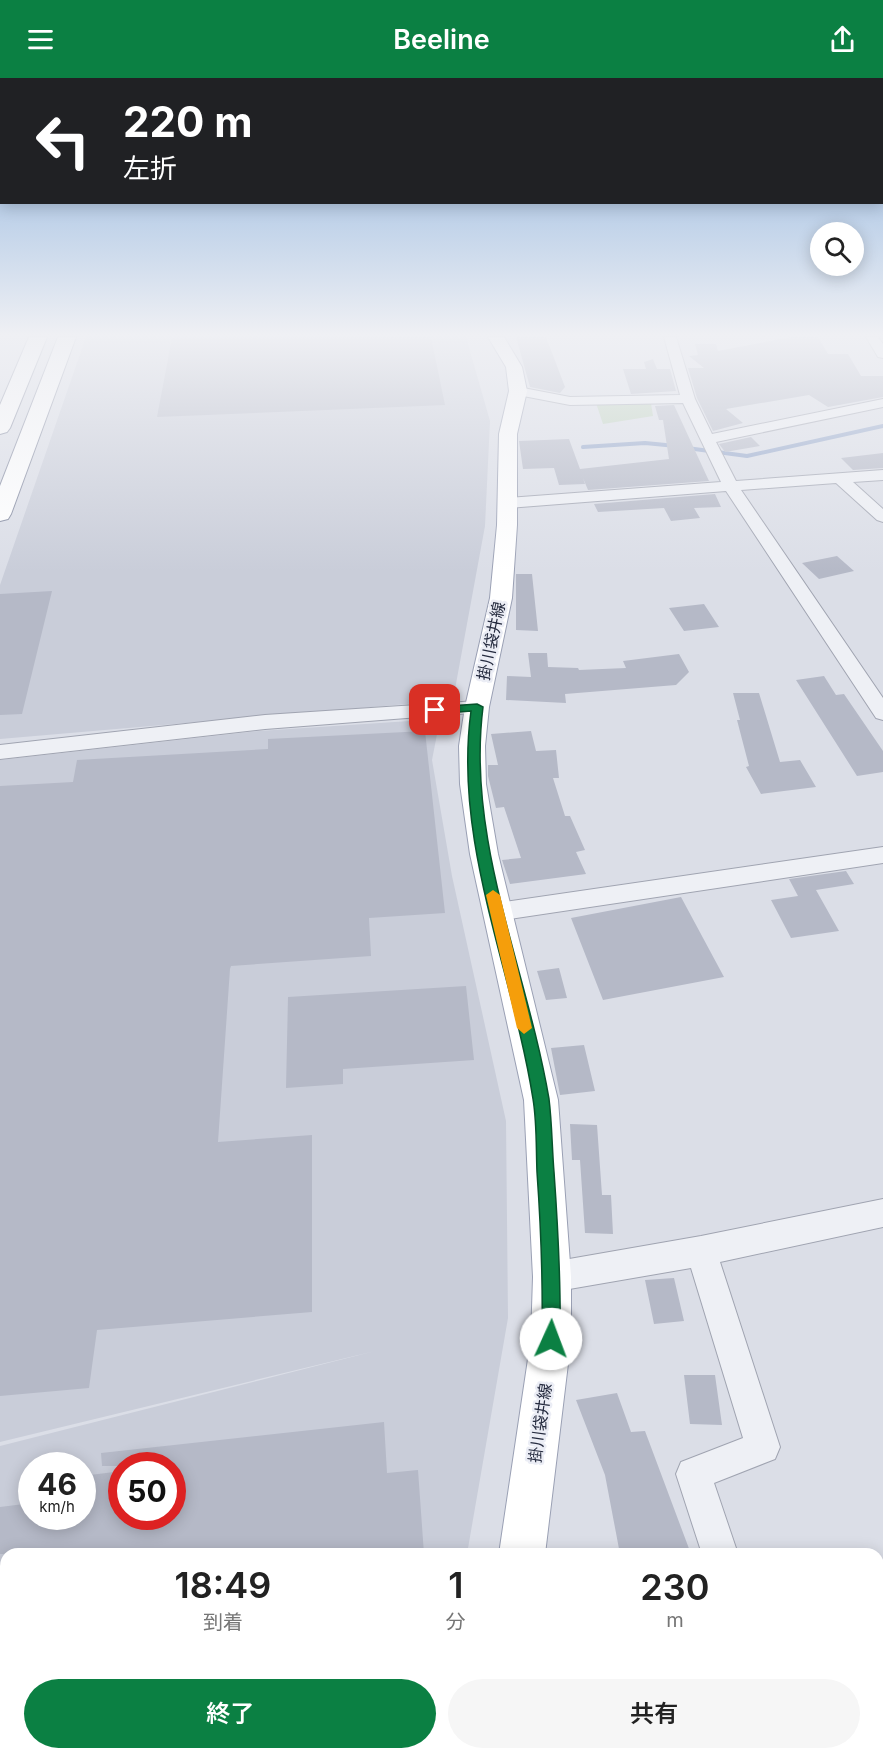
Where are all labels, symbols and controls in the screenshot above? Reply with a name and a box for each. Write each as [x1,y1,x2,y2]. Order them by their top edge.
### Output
icon: menu [24,23,57,56]
text: Beeline [393,23,490,56]
icon: share [826,23,859,56]
text: 220 m [123,96,253,147]
icon: left [24,102,102,180]
text: 左折 [123,152,177,185]
map controls [810,222,864,276]
button: search [810,222,864,276]
street label: 掛川袋井線 [473,600,509,682]
pin [409,684,460,735]
icon: arrive [418,693,451,726]
position arrow [519,1307,583,1371]
street label: 掛川袋井線 [525,1382,555,1464]
speed limit sign: 50 [108,1452,186,1530]
text: 46 [37,1466,77,1502]
text: km/h [39,1497,75,1516]
text: 18:49 [175,1563,271,1607]
text: 1 [448,1563,463,1607]
text: 230 [640,1565,709,1609]
text: m [666,1608,684,1632]
text: 到着 [203,1610,243,1634]
text: 分 [446,1610,466,1634]
button: 終了 [24,1679,436,1748]
button: 共有 [448,1679,860,1748]

